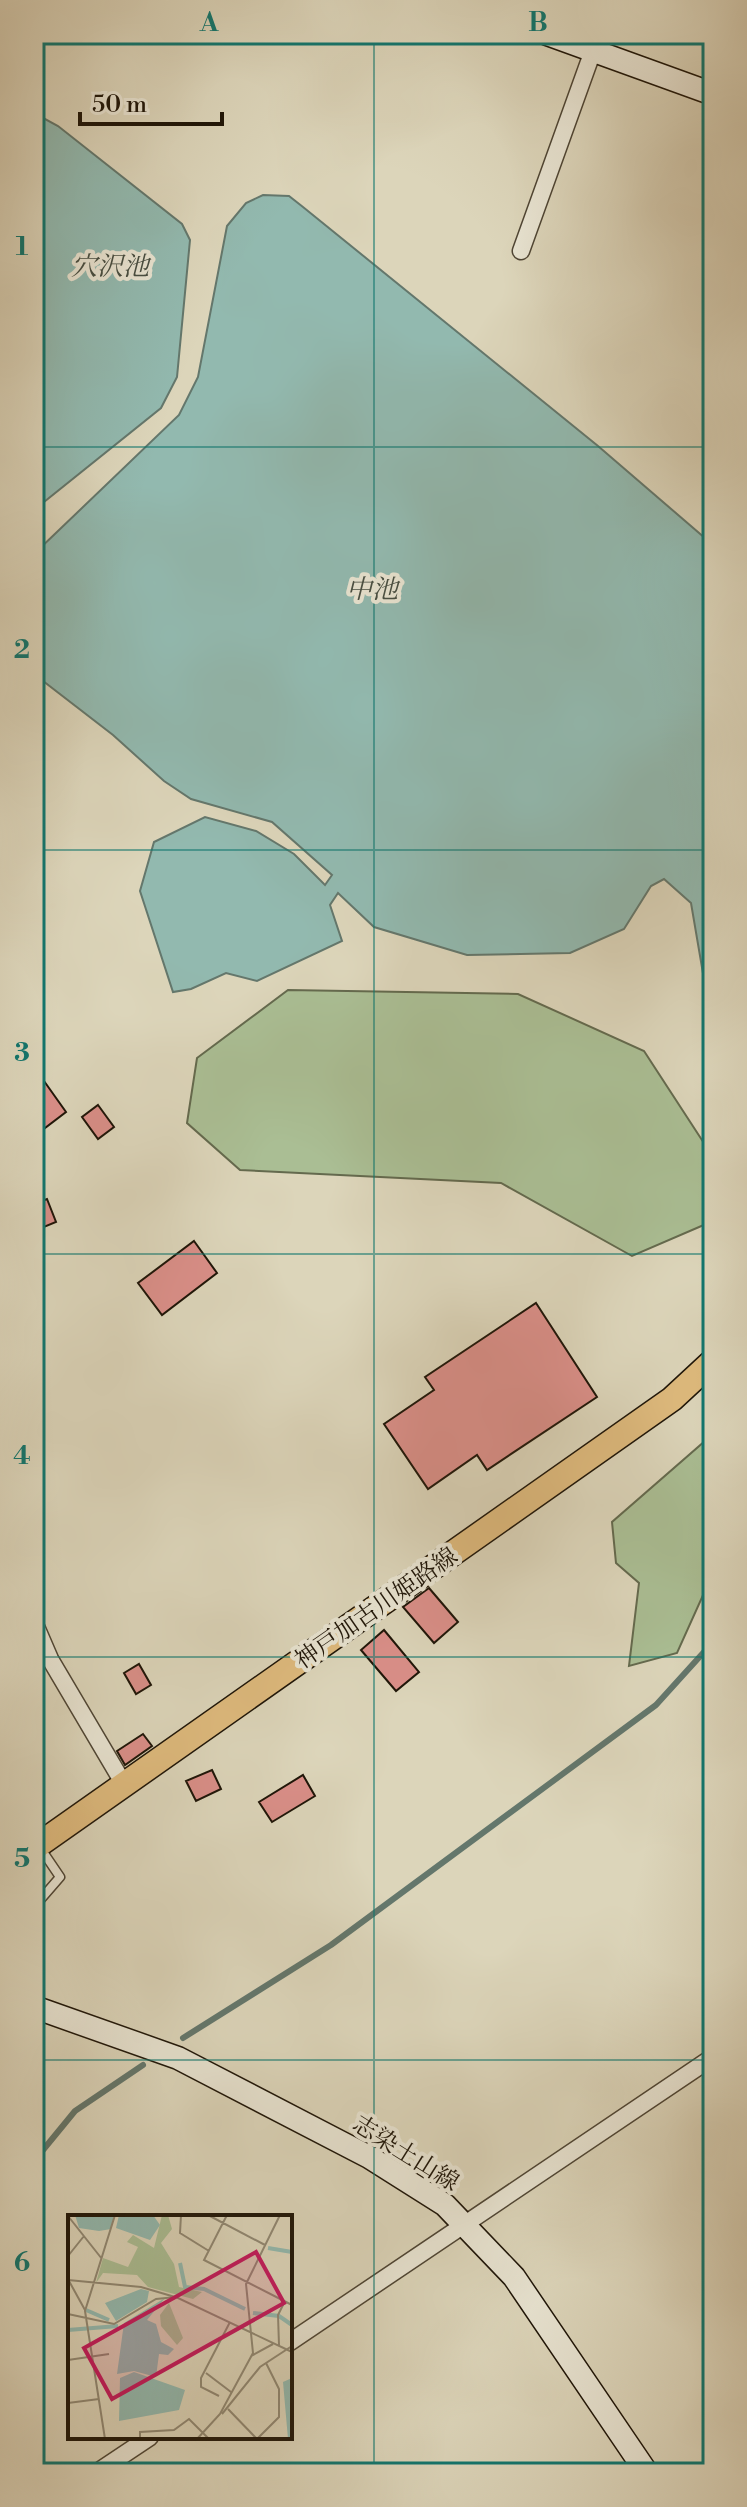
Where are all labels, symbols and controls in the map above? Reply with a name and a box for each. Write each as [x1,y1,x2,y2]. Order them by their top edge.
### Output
text: A [199,7,219,39]
text: B [528,7,548,39]
scale bar [80,76,222,126]
text: 50 m [92,90,147,120]
text: 1 [16,231,29,263]
water label: 穴沢池 [71,251,152,283]
water label: 中池 [346,574,401,606]
text: 2 [14,634,30,666]
text: 3 [14,1037,30,1069]
text: 4 [13,1440,31,1472]
street label: 神戸加古川姫路線 [289,1541,464,1676]
text: 5 [14,1843,30,1875]
street label: 志染土山線 [347,2109,464,2198]
inset map [68,2215,292,2439]
text: 6 [14,2247,30,2279]

